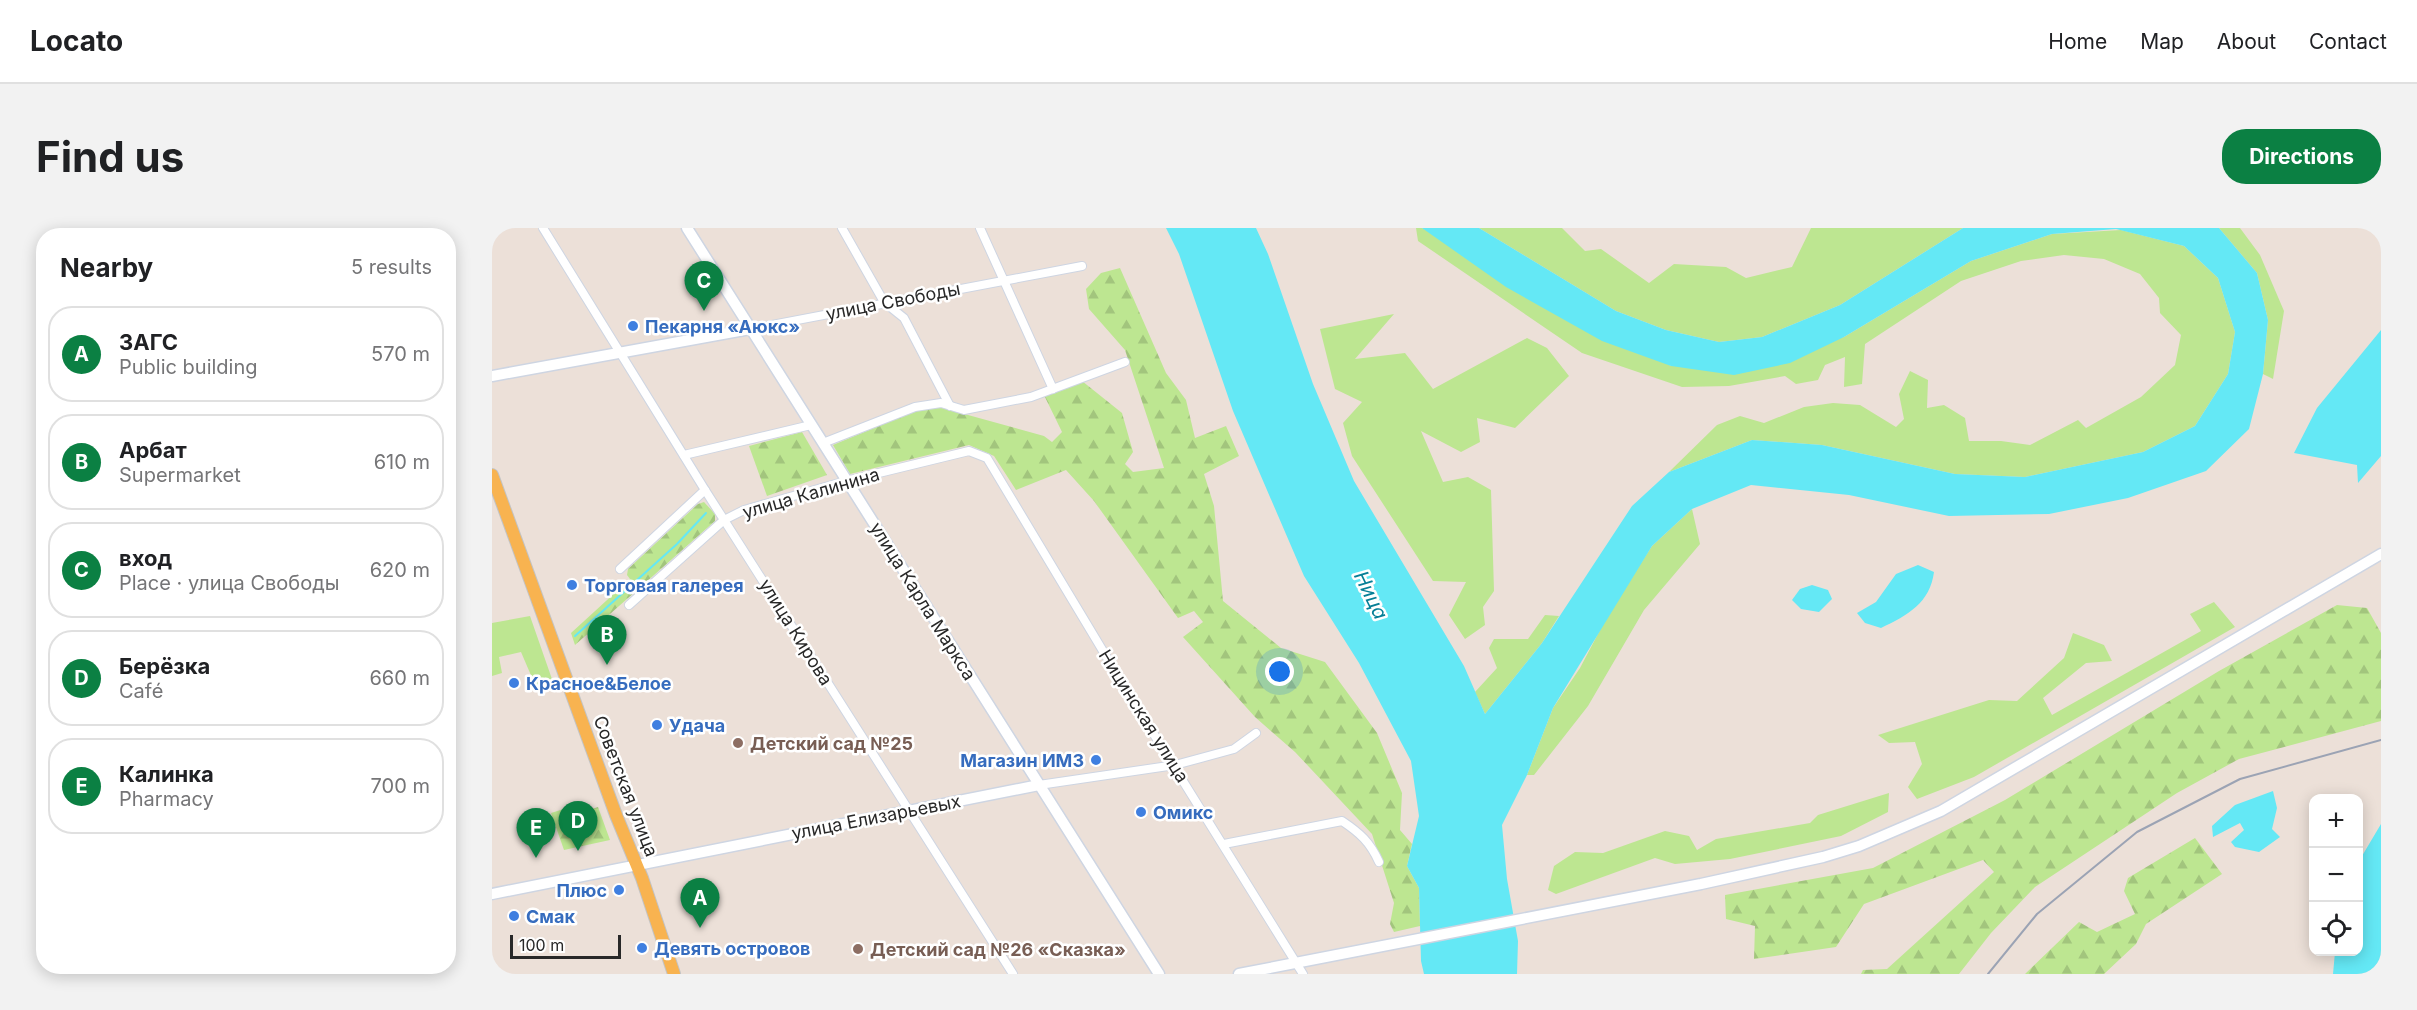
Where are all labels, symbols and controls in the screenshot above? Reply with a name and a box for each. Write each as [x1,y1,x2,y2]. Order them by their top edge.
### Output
text: Locato [30,24,123,58]
text: Home [2048,29,2107,54]
text: Map [2140,29,2184,54]
text: About [2217,29,2276,54]
text: Contact [2309,29,2387,54]
button: Directions [2222,129,2381,184]
text: Find us [36,131,184,182]
text: Nearby [60,252,153,283]
text: 5 results [351,255,432,279]
pin: C [684,262,724,311]
street label: улица Свободы [824,278,962,324]
place label: Пекарня «Аюкс» [645,316,800,337]
marker: Пекарня «Аюкс» [626,319,640,333]
text: ЗАГС [119,329,178,355]
text: A [74,342,89,366]
text: 570 m [371,342,430,366]
text: Public building [119,355,258,379]
text: Арбат [119,437,187,463]
text: B [75,450,88,474]
text: 610 m [374,450,430,474]
text: Supermarket [119,463,241,487]
street label: улица Калинина [740,463,882,523]
street label: улица Карла Маркса [866,518,980,684]
text: вход [119,545,172,571]
text: C [74,558,89,582]
text: 620 m [370,558,430,582]
water label: Ница [1349,567,1393,623]
text: Place · улица Свободы [119,571,339,595]
place label: Торговая галерея [584,575,744,596]
street label: улица Кирова [755,575,837,689]
marker: Торговая галерея [565,578,579,592]
pin: B [588,616,626,665]
street label: Ницинская улица [1095,646,1193,786]
text: Берёзка [119,653,210,679]
your location [1265,657,1294,686]
text: D [74,666,89,690]
text: 660 m [369,666,430,690]
place label: Красное&Белое [526,673,672,694]
marker: Красное&Белое [507,676,521,690]
text: Café [119,679,163,703]
street label: Советская улица [589,713,663,859]
place label: Удача [669,715,725,736]
marker: Удача [650,718,664,732]
place label: Детский сад №25 [750,733,913,754]
marker: Детский сад №25 [731,736,745,750]
place label: Магазин ИМЗ [960,750,1084,771]
marker: Магазин ИМЗ [1089,753,1103,767]
text: Калинка [119,761,214,787]
text: E [75,774,88,798]
text: 700 m [371,774,430,798]
text: Pharmacy [119,787,214,811]
street label: улица Елизарьевых [790,790,963,844]
map controls [2309,794,2363,956]
button: + [2309,794,2363,848]
pin: D [558,802,598,851]
place label: Омикс [1153,802,1213,823]
marker: Омикс [1134,805,1148,819]
pin: E [516,808,555,858]
button: − [2309,848,2363,902]
pin: A [680,878,720,928]
place label: Плюс [556,880,607,901]
marker: Плюс [612,883,626,897]
button: locate [2309,902,2363,956]
place label: Смак [526,906,575,927]
marker: Смак [507,909,521,923]
scale bar [510,932,621,960]
text: 100 m [519,935,564,955]
place label: Девять островов [654,938,810,959]
place label: Детский сад №26 «Сказка» [870,939,1126,960]
marker: Девять островов [635,941,649,955]
marker: Детский сад №26 «Сказка» [851,942,865,956]

